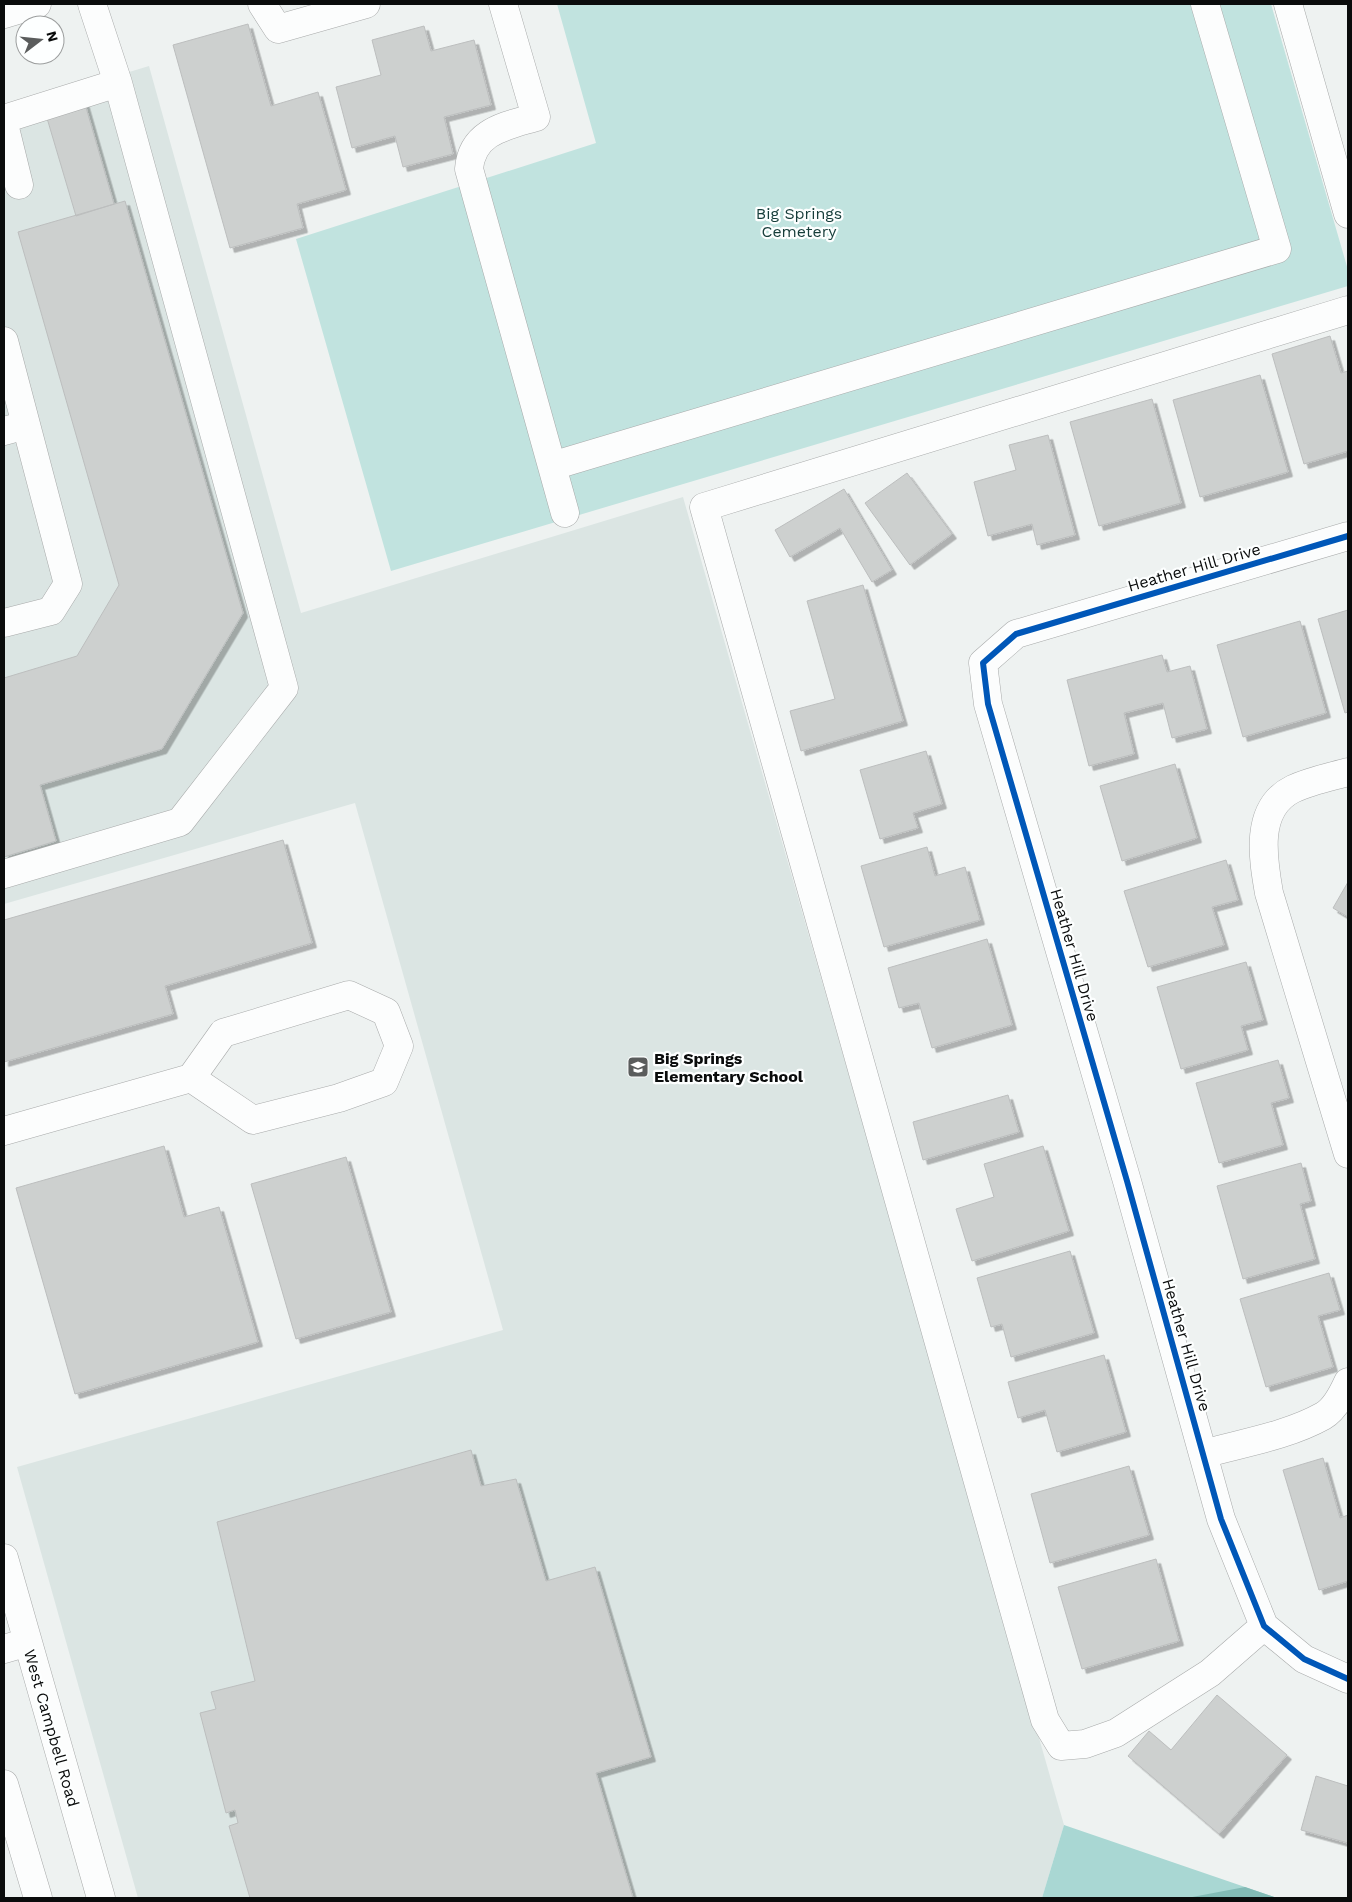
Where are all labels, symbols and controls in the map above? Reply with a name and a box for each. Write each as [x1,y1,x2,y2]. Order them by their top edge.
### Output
north arrow [15,15,65,65]
text: N [43,29,62,44]
park label: Big Springs Cemetery [756,204,842,241]
street label: Heather Hill Drive [1125,539,1263,596]
street label: Heather Hill Drive [1046,886,1103,1024]
place label: Big Springs Elementary School [654,1049,804,1086]
school or university icon: Big Springs Elementary School [626,1055,650,1079]
street label: Heather Hill Drive [1158,1276,1215,1414]
street label: West Campbell Road [20,1647,83,1809]

